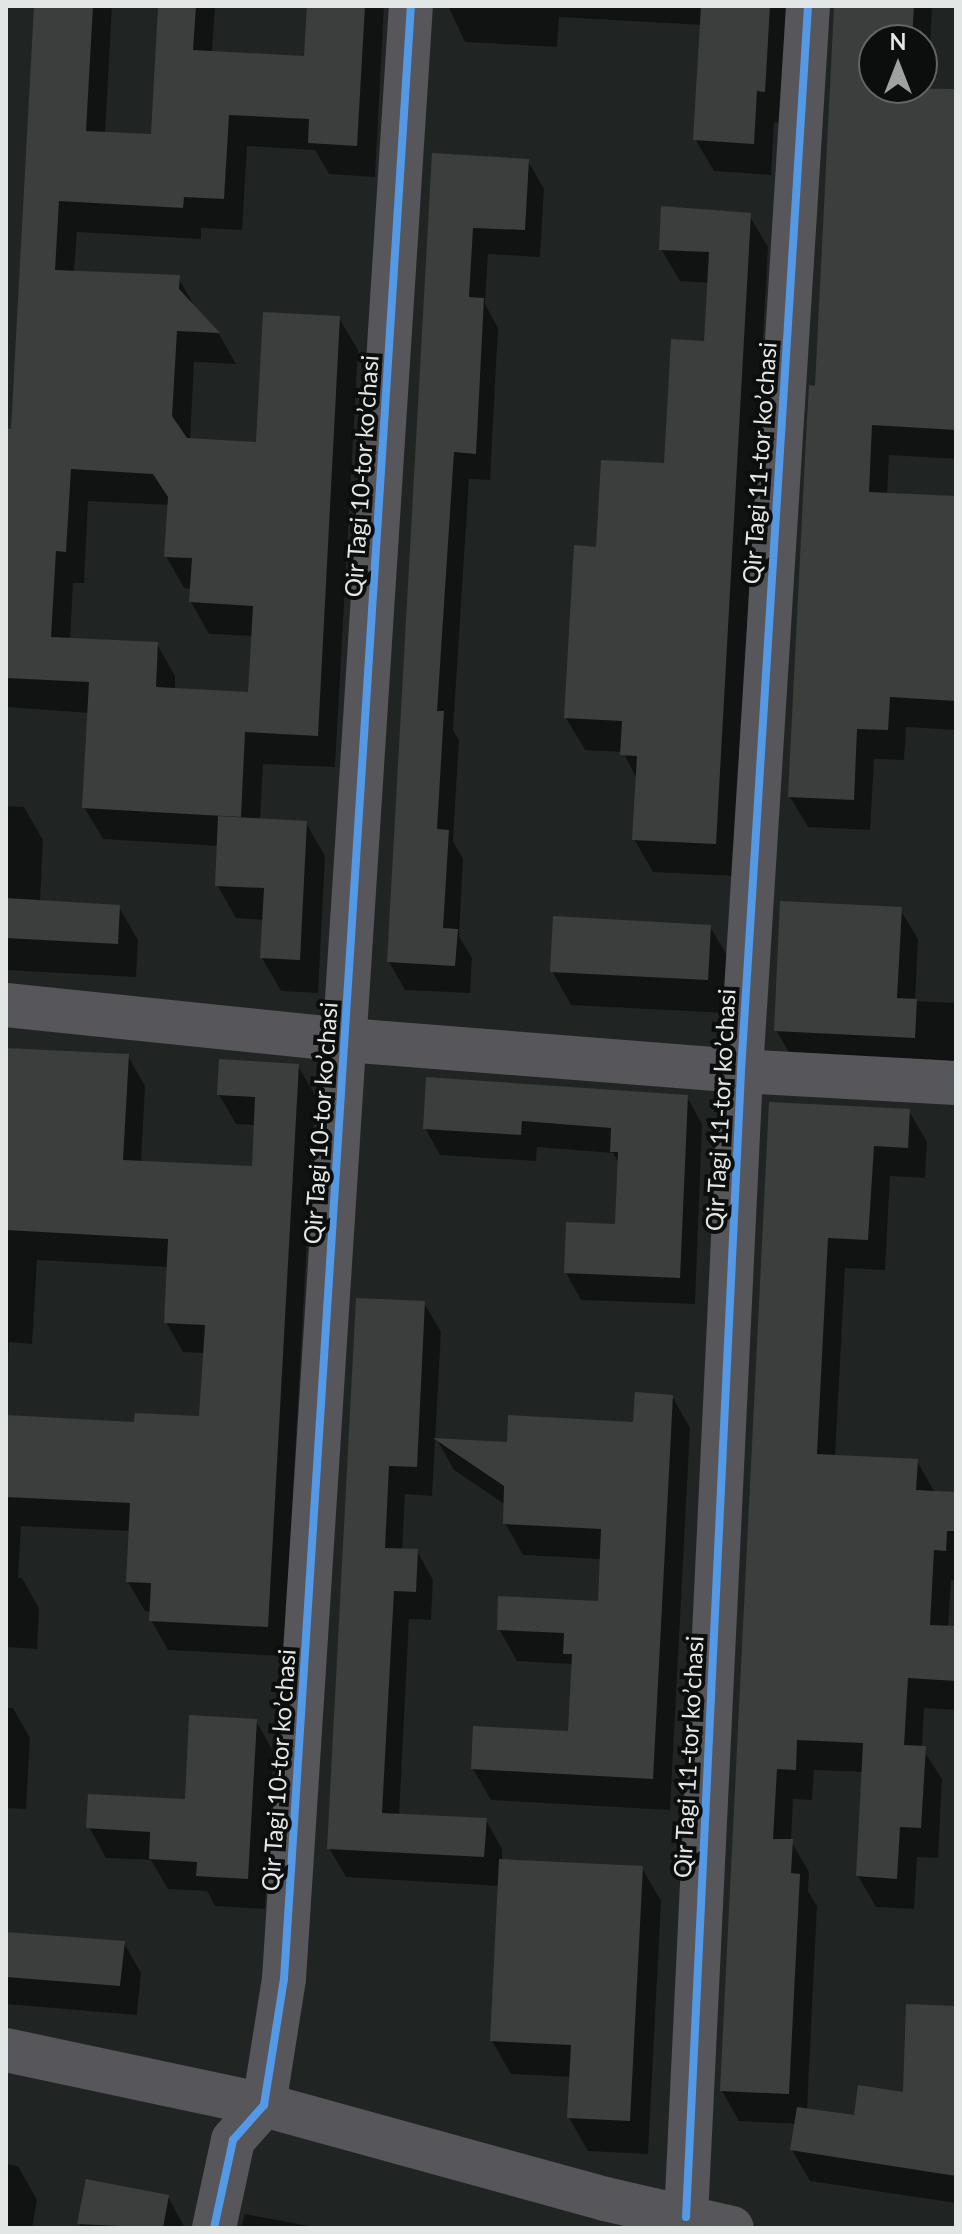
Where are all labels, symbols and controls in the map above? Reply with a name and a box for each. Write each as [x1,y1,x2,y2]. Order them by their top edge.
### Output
north arrow [858,24,938,104]
text: N [890,28,906,55]
street label: Qir Tagi 11-tor koʼchasi [736,340,782,586]
street label: Qir Tagi 10-tor koʼchasi [338,353,384,599]
street label: Qir Tagi 11-tor koʼchasi [699,987,741,1233]
street label: Qir Tagi 10-tor koʼchasi [297,1000,343,1246]
street label: Qir Tagi 11-tor koʼchasi [667,1634,709,1880]
street label: Qir Tagi 10-tor koʼchasi [255,1647,301,1893]

